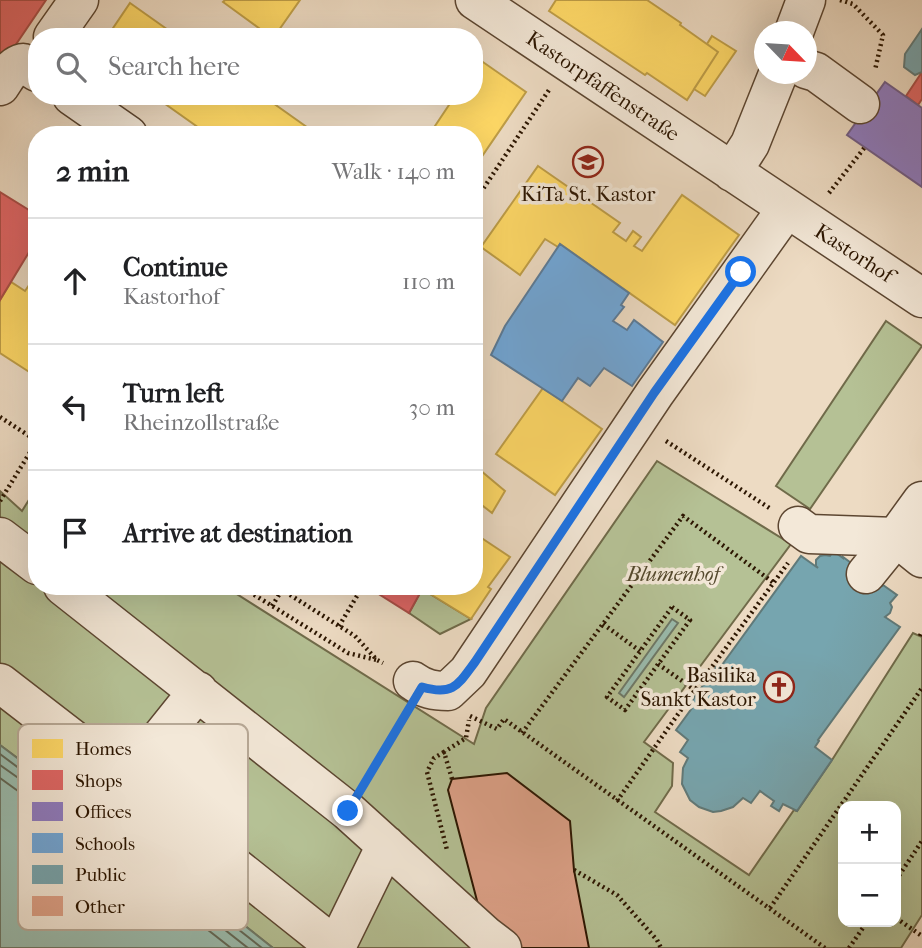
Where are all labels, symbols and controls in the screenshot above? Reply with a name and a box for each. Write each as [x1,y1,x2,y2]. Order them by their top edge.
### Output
north arrow [754,21,817,84]
street label: Kastorpfaffenstraße [522,26,684,146]
search box [28,28,483,105]
icon: search [52,48,90,86]
text: Search here [108,51,240,82]
school or university icon: KiTa St. Kastor [571,145,605,179]
text: 2 min [56,154,129,189]
text: Walk · 140 m [332,158,455,185]
place label: KiTa St. Kastor [521,182,655,206]
street label: Kastorhof [810,219,901,289]
text: Continue [123,252,228,283]
route start [725,256,756,287]
icon: ahead [56,262,94,300]
text: 110 m [402,268,455,295]
text: Kastorhof [123,283,220,310]
text: Turn left [123,378,224,409]
icon: left [56,388,94,426]
text: 30 m [409,394,455,421]
text: Rheinzollstraße [123,409,280,436]
icon: arrive [56,514,94,552]
text: Arrive at destination [123,518,353,549]
park label: Blumenhof [625,562,725,586]
place label: Basilika Sankt Kastor [641,663,756,711]
church icon: Basilika Sankt Kastor [762,670,796,704]
legend [18,724,248,930]
text: Homes [75,738,131,760]
text: Shops [75,770,122,792]
route end [332,795,363,826]
text: Offices [75,801,131,823]
map controls [838,801,901,927]
button: + [838,801,901,864]
text: Schools [75,833,135,855]
text: Public [75,864,126,886]
button: − [838,864,901,927]
text: Other [75,896,126,918]

